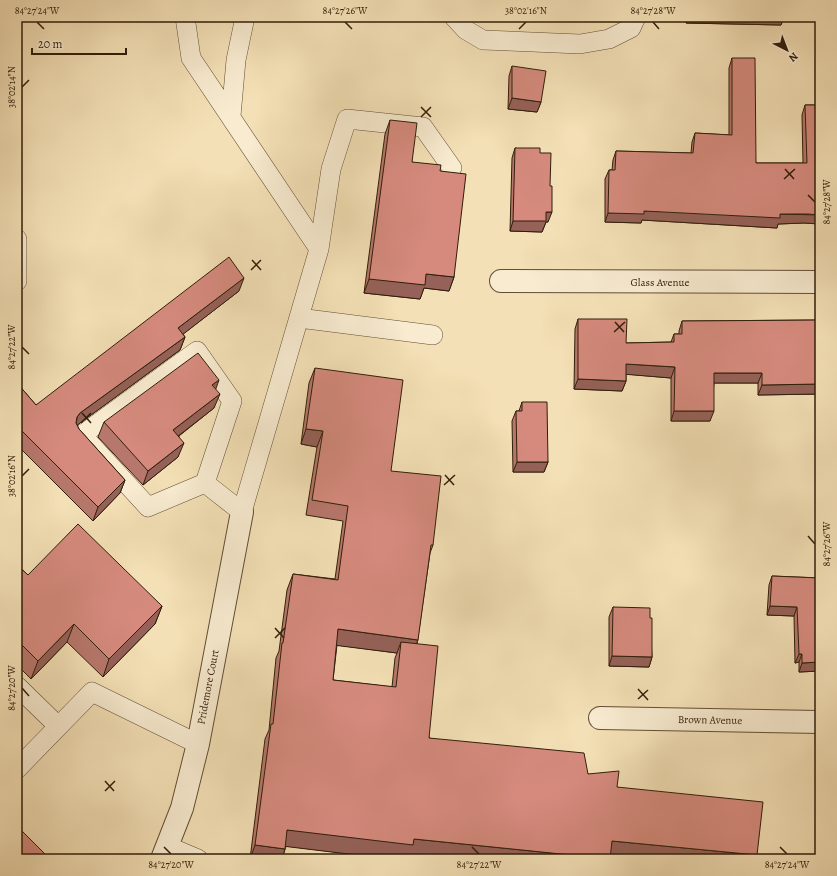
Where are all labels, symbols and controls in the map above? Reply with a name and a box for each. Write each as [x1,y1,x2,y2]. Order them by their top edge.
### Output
text: 84°27'24"W [15,4,60,17]
text: 84°27'26"W [323,4,368,17]
text: 38°02'16"N [505,4,547,17]
text: 84°27'28"W [630,4,676,17]
scale bar [32,30,126,56]
north arrow [767,30,807,70]
text: 20 m [38,36,62,52]
text: N [785,49,801,65]
text: 38°02'14"N [5,66,18,108]
text: 84°27'28"W [820,179,833,225]
street label: Glass Avenue [631,275,689,290]
text: 84°27'22"W [5,324,18,369]
text: 38°02'16"N [5,455,18,497]
text: 84°27'26"W [820,521,833,566]
street label: Pridemore Court [193,648,223,726]
text: 84°27'20"W [5,665,18,711]
street label: Brown Avenue [678,712,742,728]
text: 84°27'20"W [148,858,194,871]
text: 84°27'22"W [457,858,502,871]
text: 84°27'24"W [765,858,810,871]

